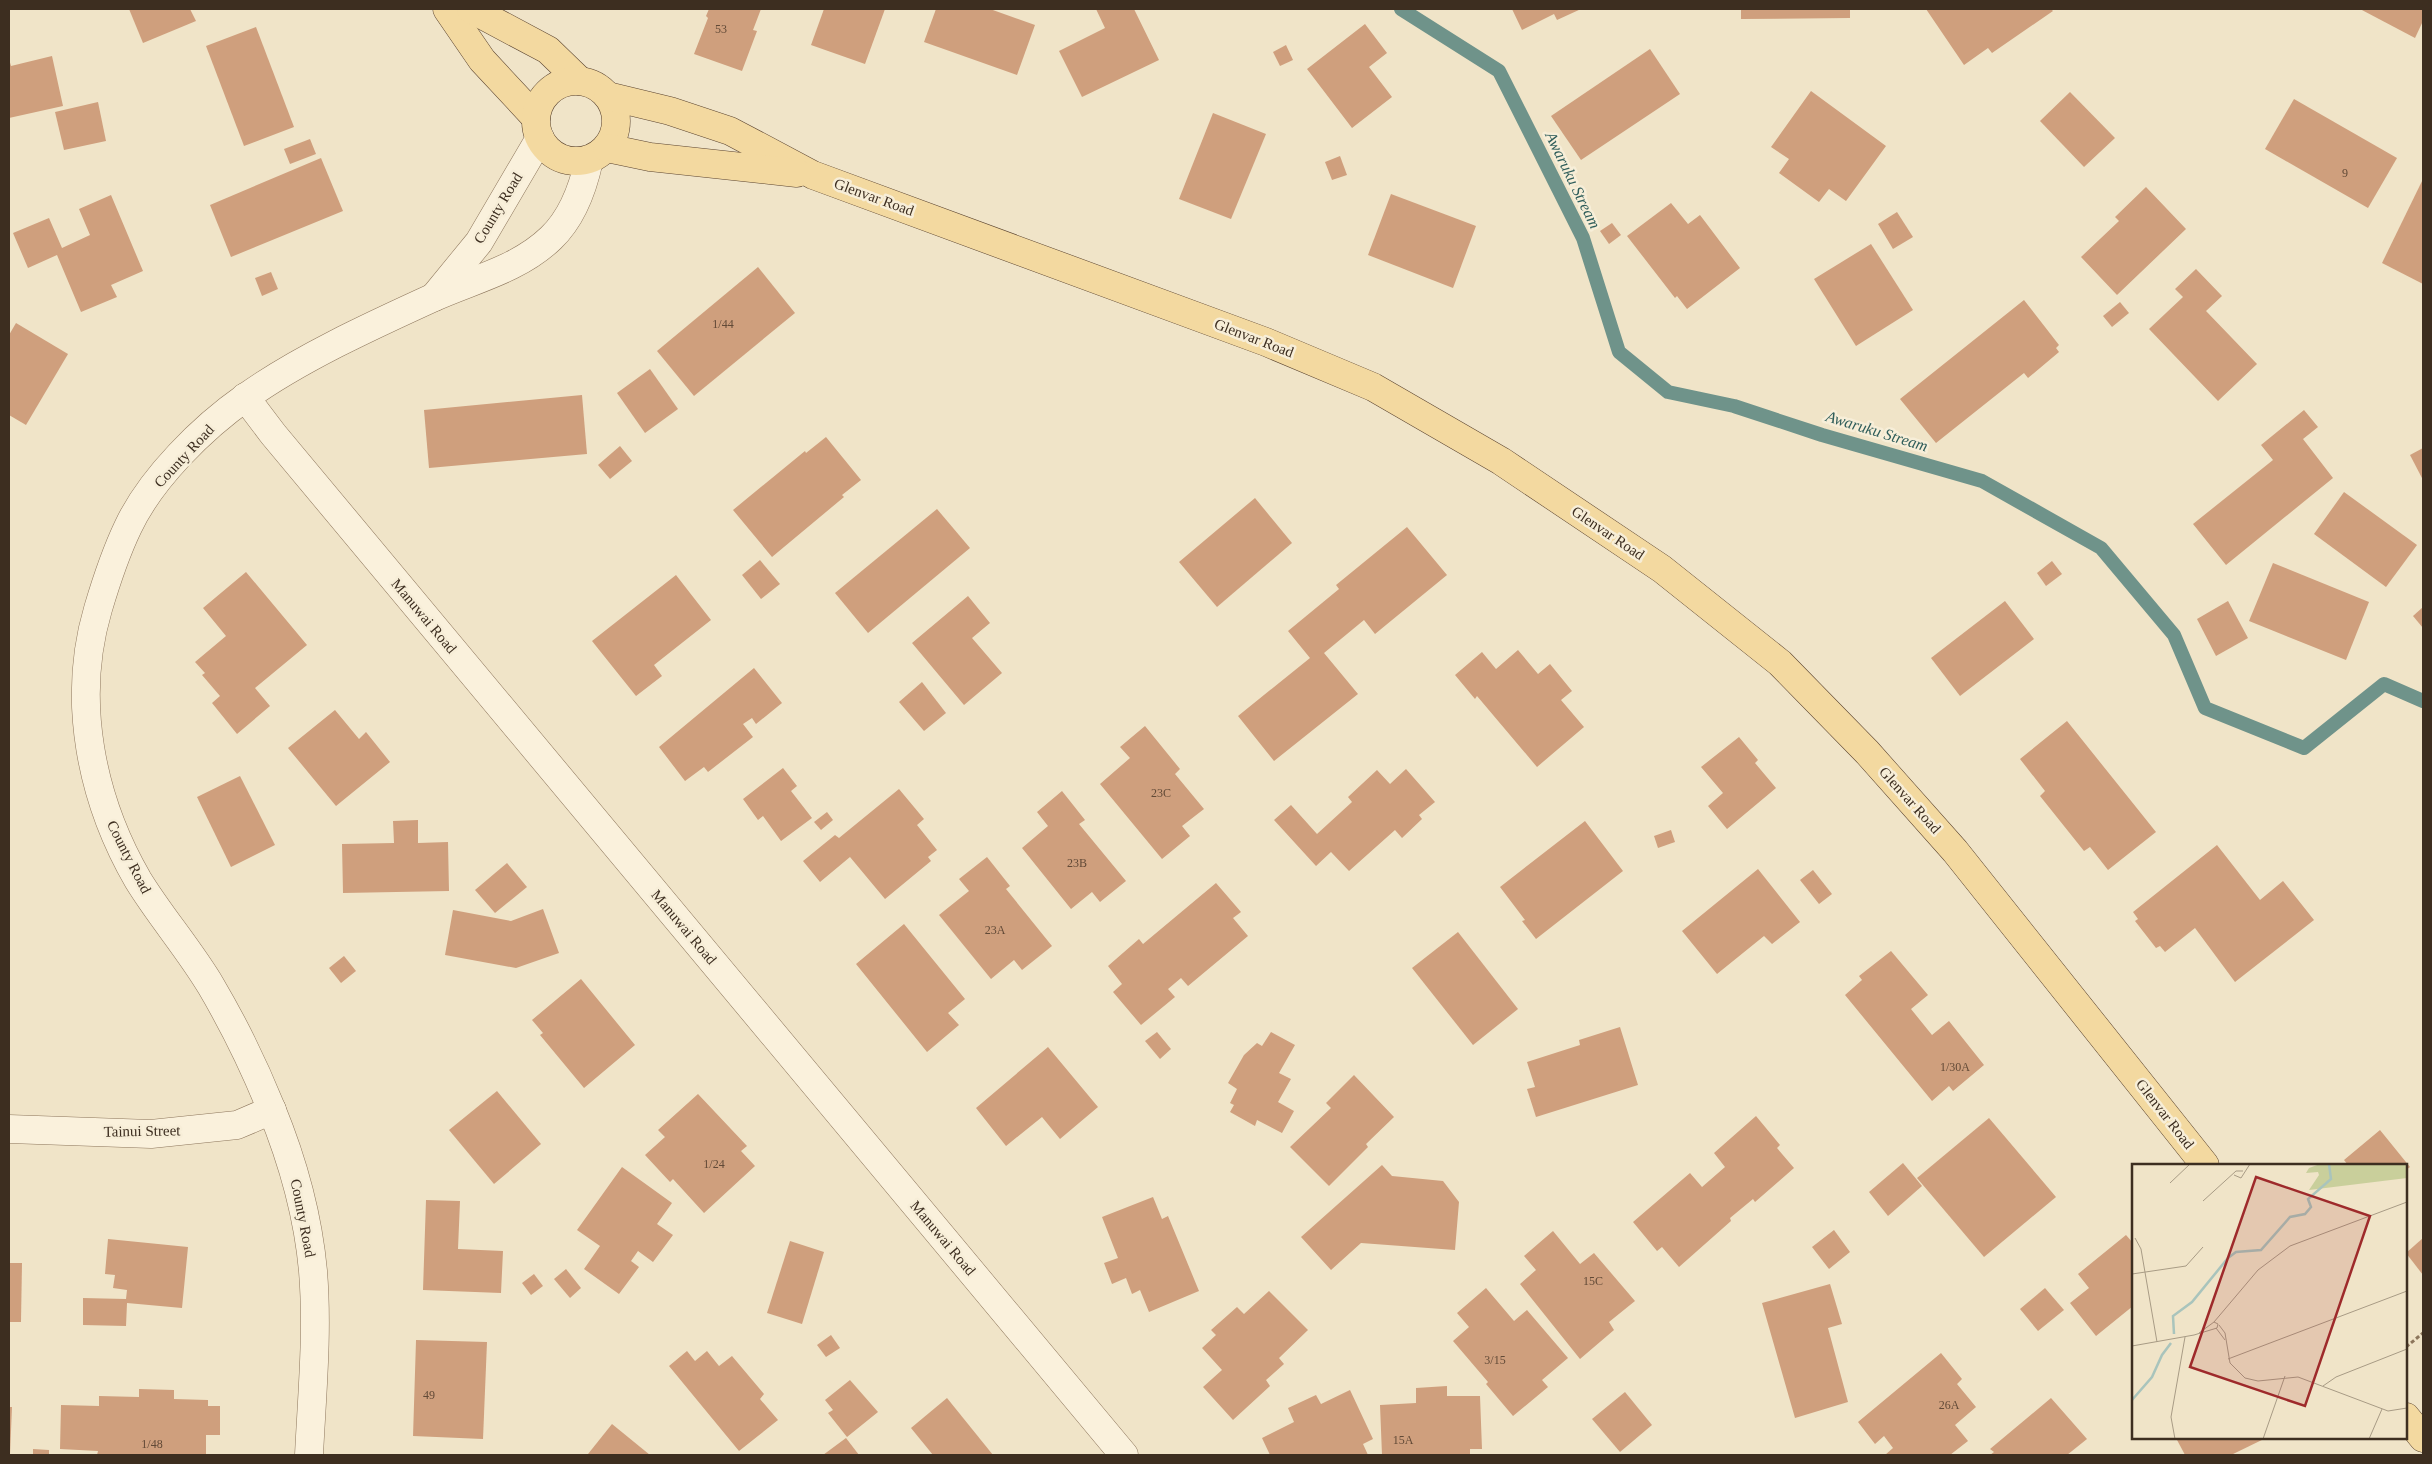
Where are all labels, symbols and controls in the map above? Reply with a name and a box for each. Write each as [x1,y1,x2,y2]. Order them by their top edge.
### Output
house number: 53 [715,22,727,36]
water label: Awaruku Stream [1542,128,1604,231]
house number: 9 [2342,166,2348,180]
street label: County Road [471,169,526,246]
street label: Glenvar Road [832,175,917,219]
street label: Glenvar Road [1212,316,1296,361]
house number: 1/44 [712,317,734,331]
water label: Awaruku Stream [1823,407,1930,455]
street label: County Road [151,421,217,491]
street label: Glenvar Road [1569,503,1648,563]
street label: Manuwai Road [388,576,460,657]
street label: Glenvar Road [1876,764,1944,837]
house number: 23C [1151,786,1171,800]
street label: County Road [104,818,154,897]
house number: 23B [1067,856,1087,870]
street label: Manuwai Road [648,887,720,968]
house number: 23A [985,923,1006,937]
house number: 1/30A [1940,1060,1970,1074]
street label: Glenvar Road [2133,1076,2197,1152]
street label: Tainui Street [103,1122,181,1140]
house number: 1/24 [703,1157,725,1171]
inset map [2132,1164,2407,1439]
street label: County Road [288,1177,319,1259]
street label: Manuwai Road [907,1198,979,1279]
house number: 15C [1583,1274,1603,1288]
house number: 3/15 [1484,1353,1506,1367]
house number: 49 [423,1388,435,1402]
house number: 26A [1939,1398,1960,1412]
house number: 15A [1393,1433,1414,1447]
house number: 1/48 [141,1437,163,1451]

